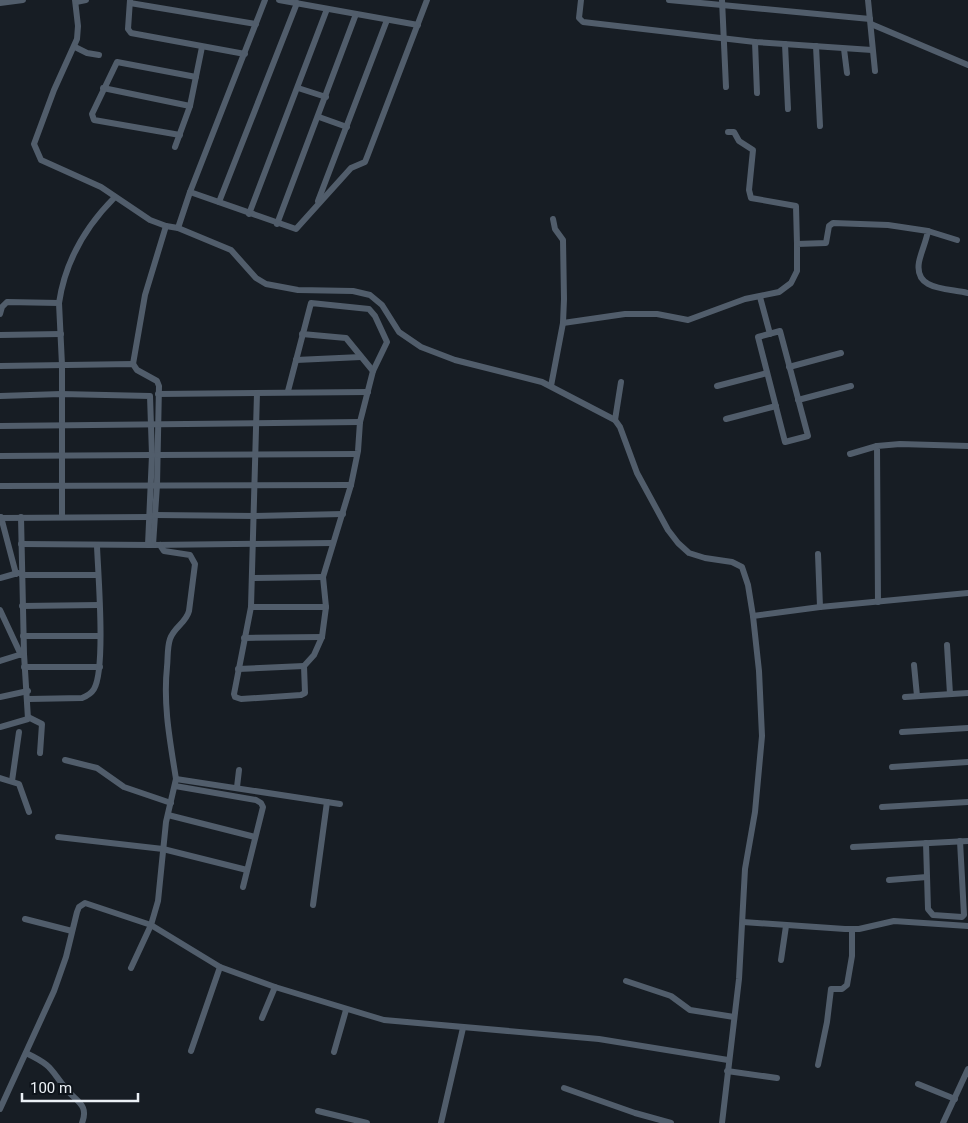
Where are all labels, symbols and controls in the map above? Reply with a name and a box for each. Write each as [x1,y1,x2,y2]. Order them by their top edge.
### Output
scale bar [22,1070,139,1102]
text: 100 m [30,1079,72,1097]

